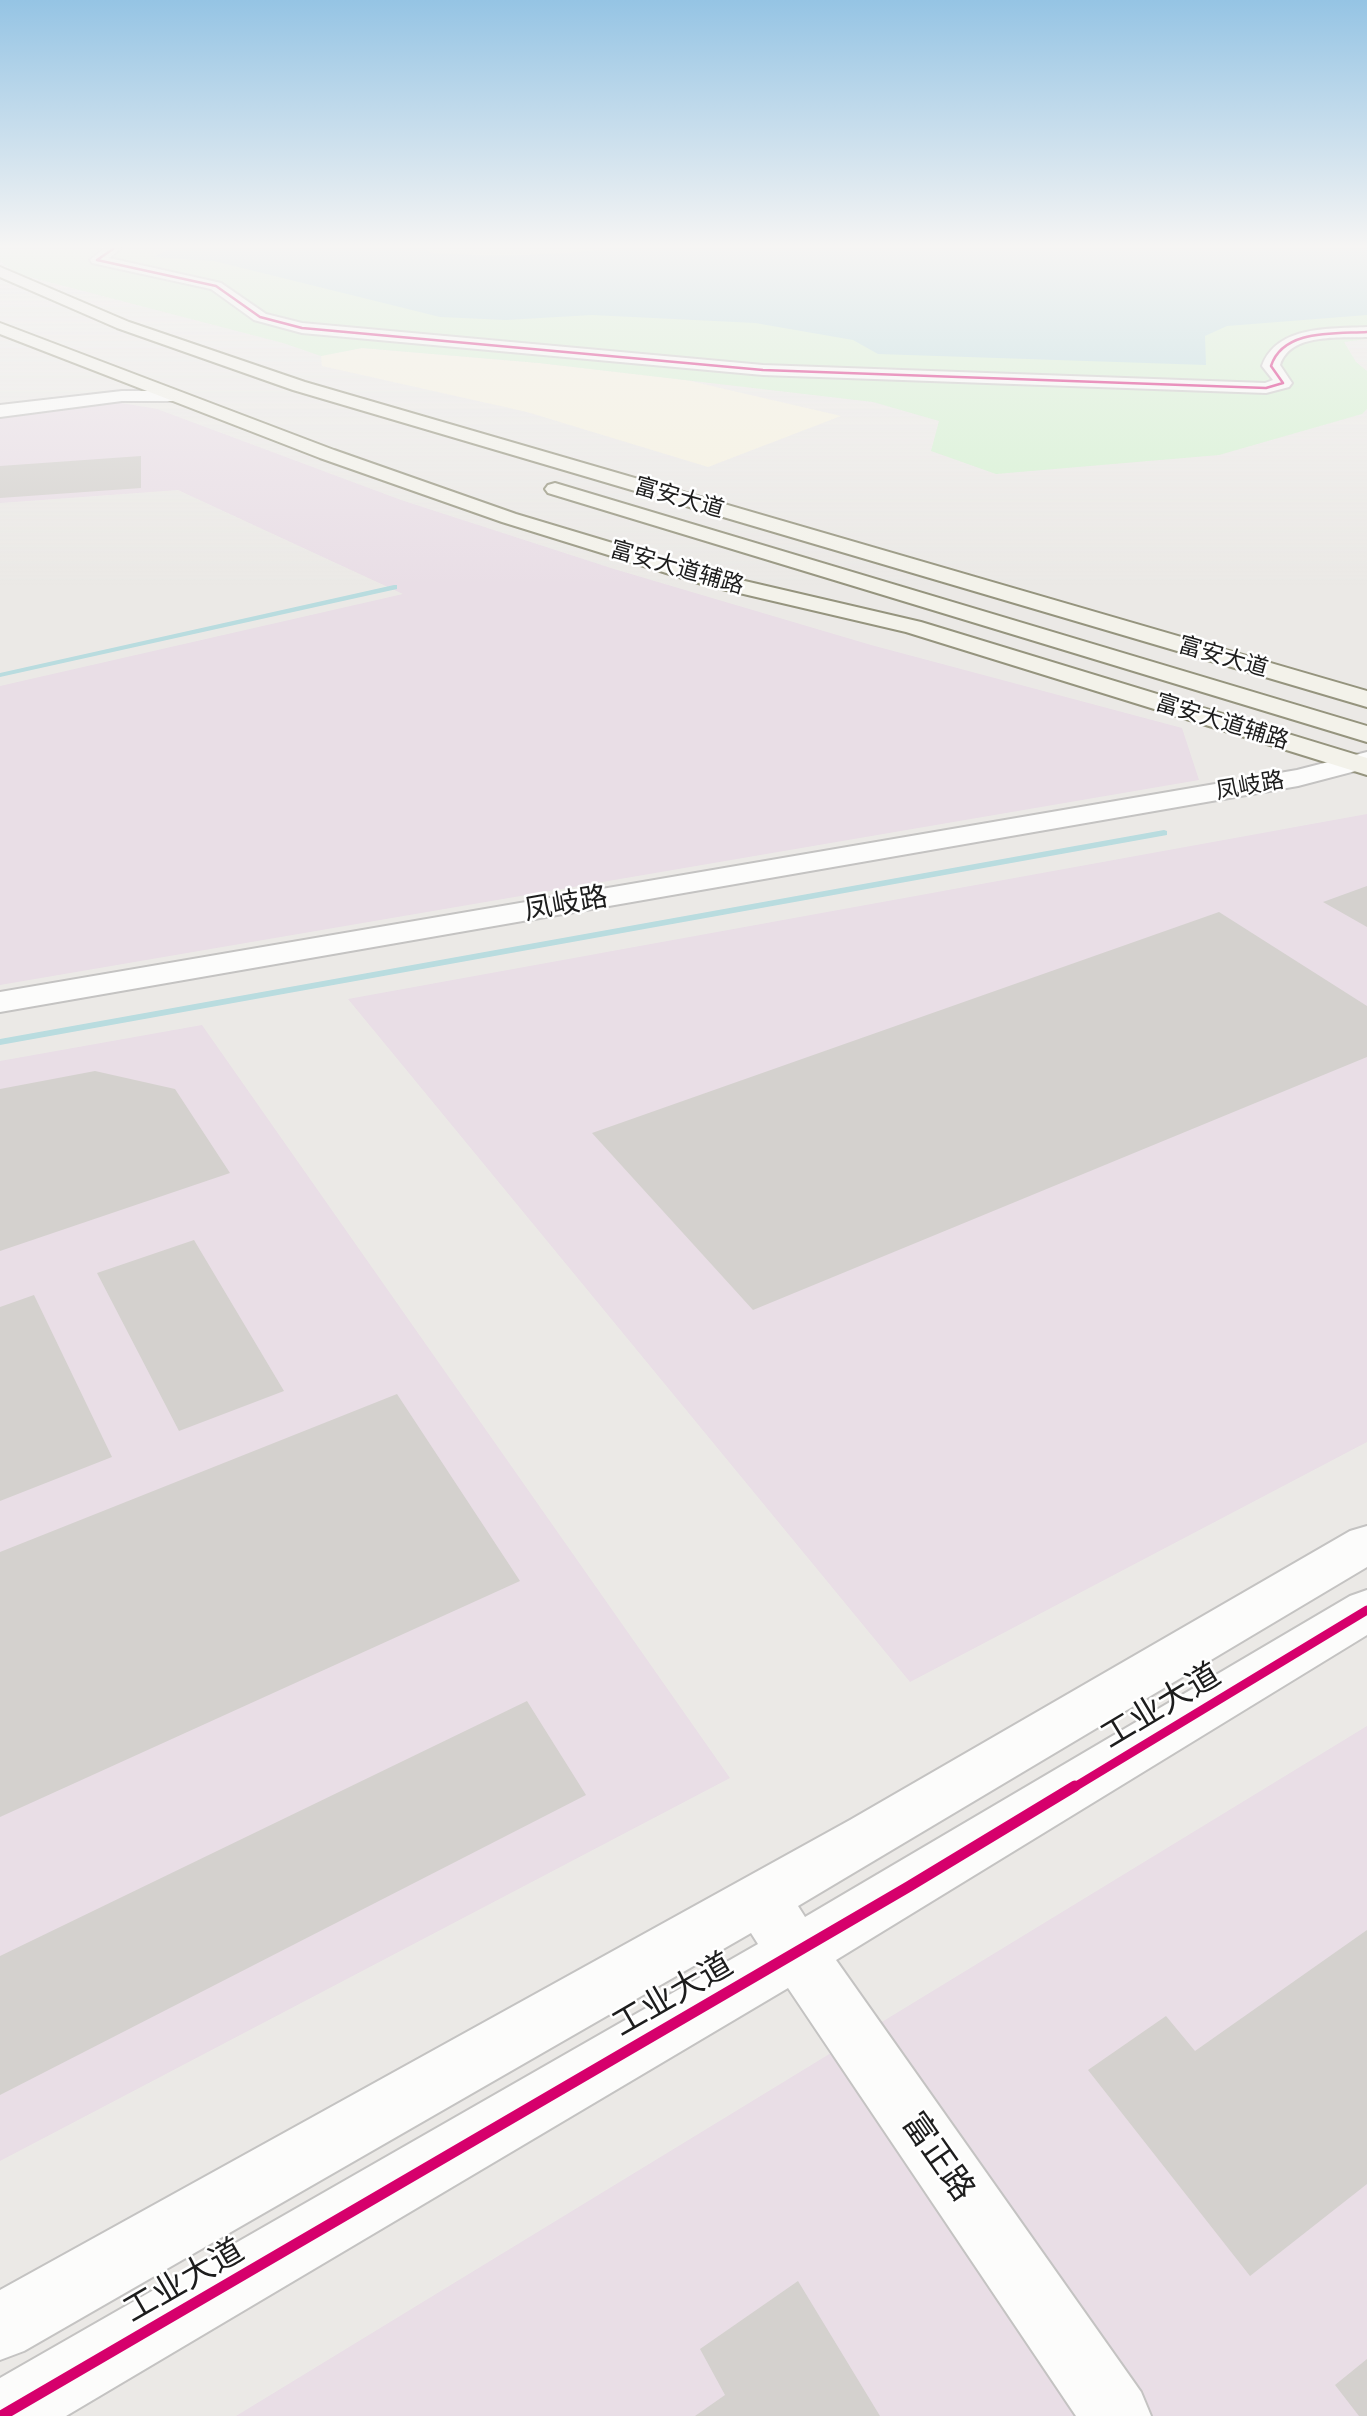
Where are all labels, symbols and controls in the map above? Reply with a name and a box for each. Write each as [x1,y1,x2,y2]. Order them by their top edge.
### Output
street label: 富安大道 [631,472,727,524]
street label: 富安大道辅路 [607,536,747,600]
street label: 富安大道 [1175,631,1271,683]
street label: 富安大道辅路 [1152,689,1292,755]
street label: 凤岐路 [1214,766,1286,806]
street label: 凤岐路 [522,880,610,928]
street label: 工业大道 [1094,1655,1228,1757]
street label: 工业大道 [606,1945,740,2045]
street label: 富正路 [893,2105,983,2209]
street label: 工业大道 [117,2231,251,2331]

